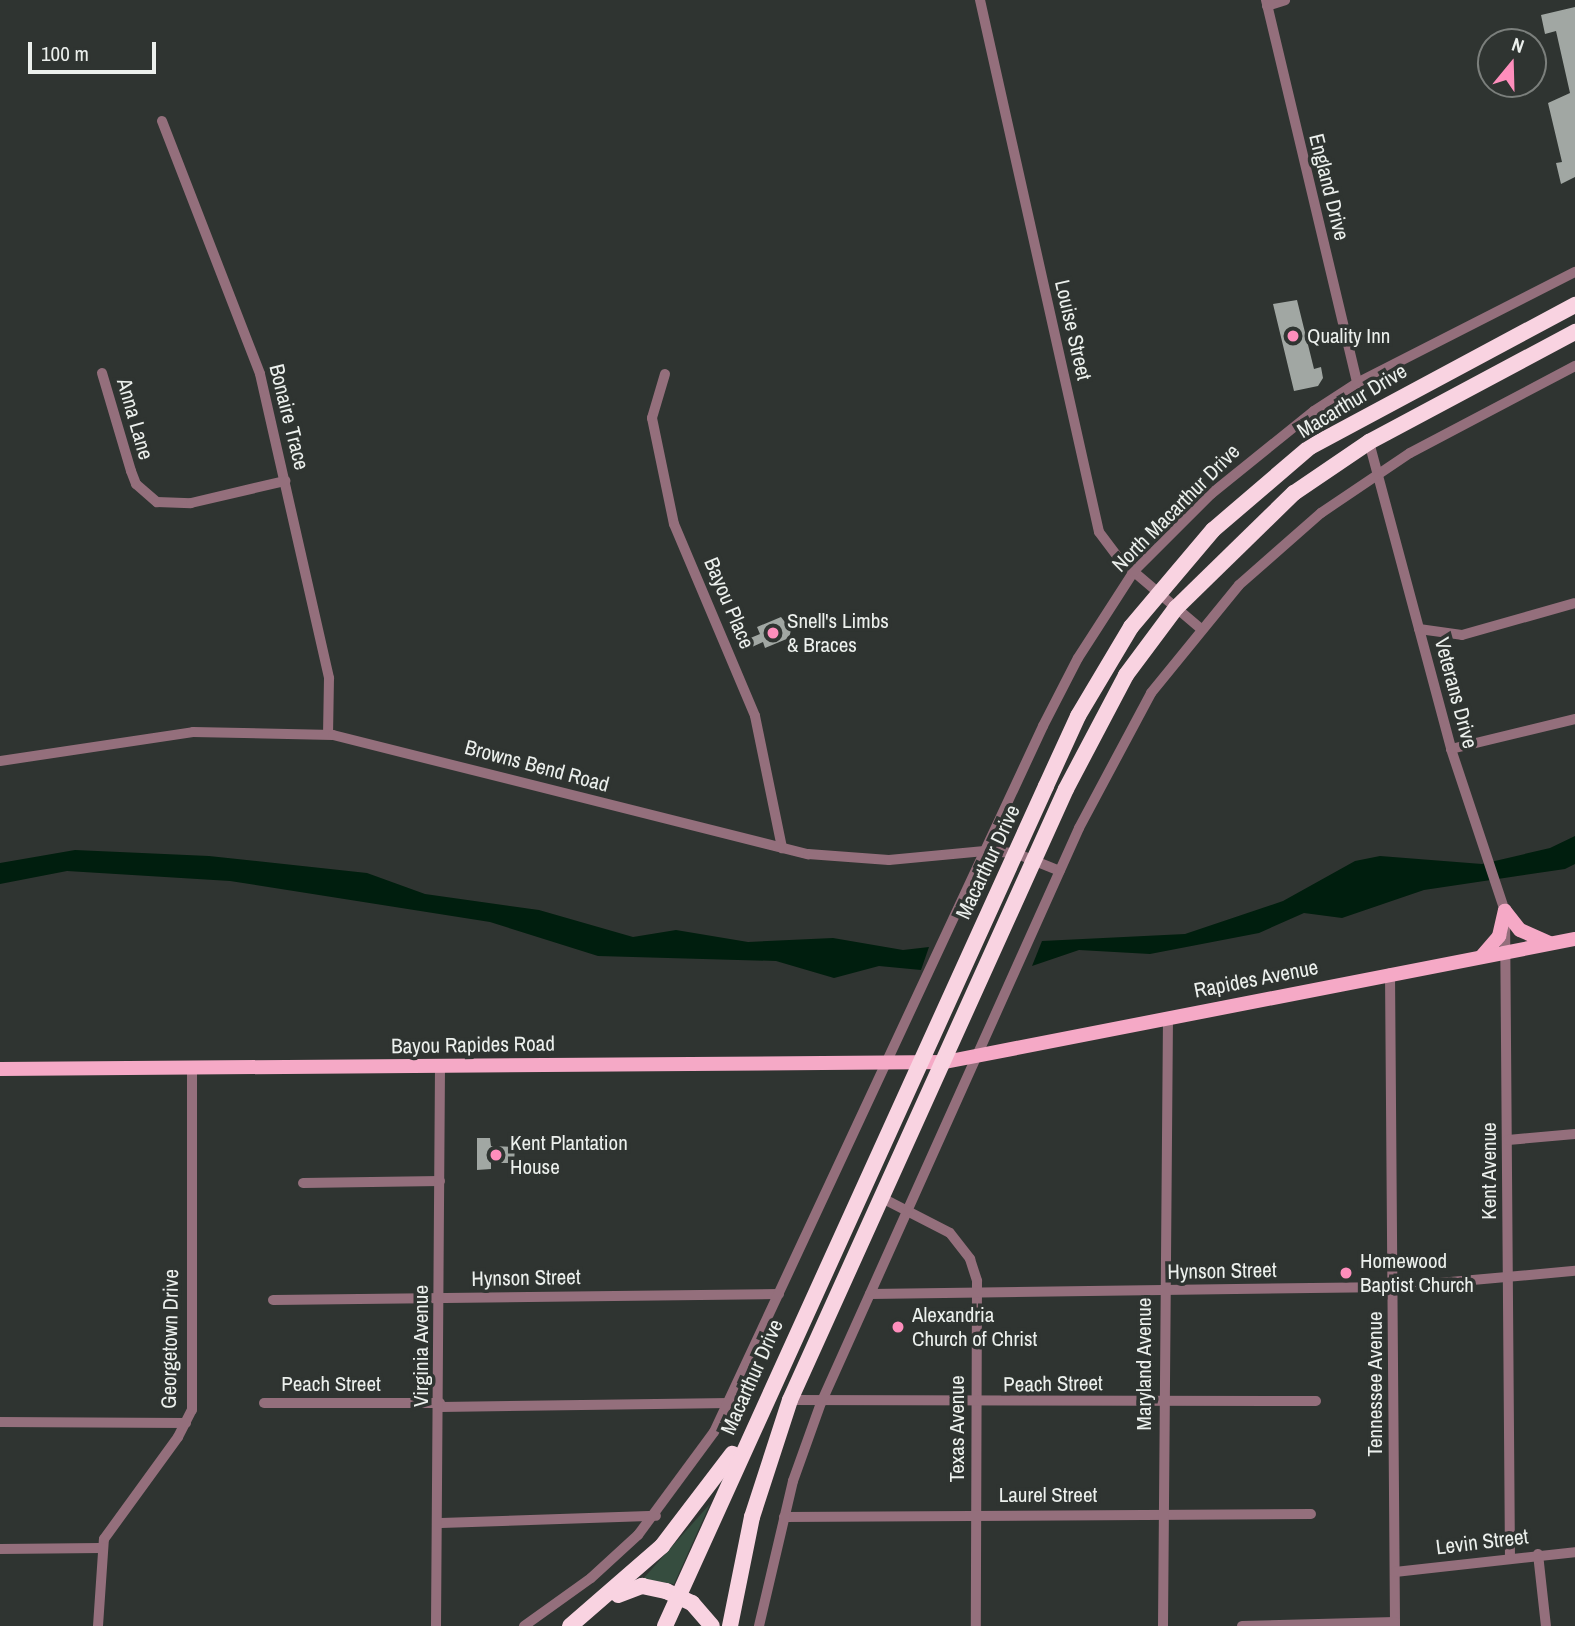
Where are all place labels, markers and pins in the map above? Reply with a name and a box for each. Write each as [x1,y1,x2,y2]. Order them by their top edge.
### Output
place label: Quality Inn [1307,323,1390,349]
marker: Quality Inn [1285,328,1301,344]
place label: Snell's Limbs & Braces [787,608,889,658]
marker: Snell's Limbs & Braces [765,625,781,641]
place label: Kent Plantation House [510,1130,628,1180]
marker: Kent Plantation House [488,1147,504,1163]
place label: Homewood Baptist Church [1360,1248,1474,1298]
marker: Homewood Baptist Church [1338,1265,1354,1281]
place label: Alexandria Church of Christ [912,1302,1037,1352]
marker: Alexandria Church of Christ [890,1319,906,1335]

